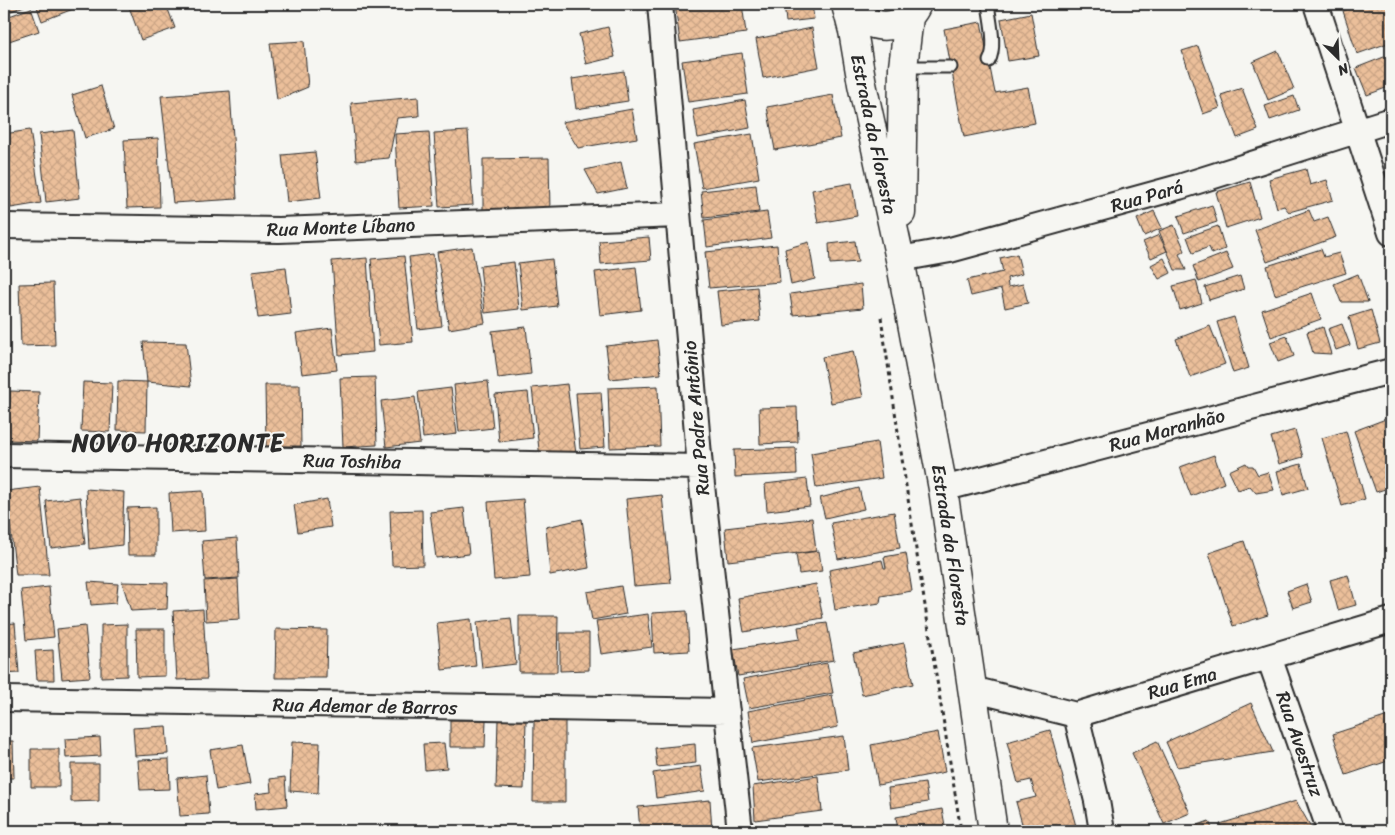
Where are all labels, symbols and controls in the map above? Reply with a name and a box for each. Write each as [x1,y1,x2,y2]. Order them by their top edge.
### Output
north arrow [1312,32,1362,82]
street label: Estrada da Floresta [841,51,907,218]
text: N [1333,56,1354,83]
street label: Rua Pará [1107,170,1188,222]
street label: Rua Monte Líbano [266,208,416,246]
street label: Rua Padre Antônio [673,339,719,497]
street label: Rua Maranhão [1105,399,1229,461]
district label: NOVO HORIZONTE [71,422,285,464]
street label: Rua Toshiba [303,444,402,478]
street label: Estrada da Floresta [922,462,980,628]
street label: Rua Ema [1143,657,1221,709]
street label: Rua Avestruz [1266,687,1334,802]
street label: Rua Ademar de Barros [272,688,458,724]

